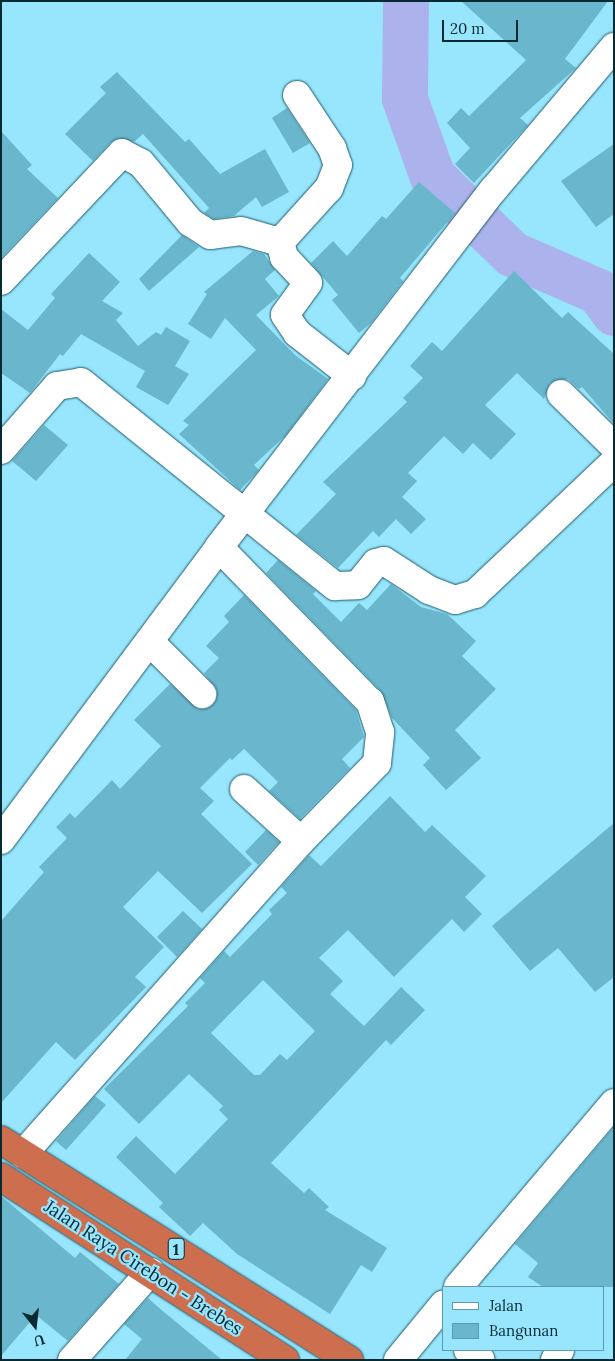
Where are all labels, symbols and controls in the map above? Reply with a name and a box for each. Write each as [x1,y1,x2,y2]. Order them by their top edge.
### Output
scale bar [445,10,521,42]
text: 20 m [450,19,485,38]
street label: Jalan Raya Cirebon - Brebes [40,1196,246,1340]
road number: 1 [167,1236,185,1262]
legend [442,1286,605,1351]
text: Jalan [489,1296,523,1315]
north arrow [10,1301,60,1351]
text: Bangunan [489,1321,558,1340]
text: U [32,1330,47,1351]

